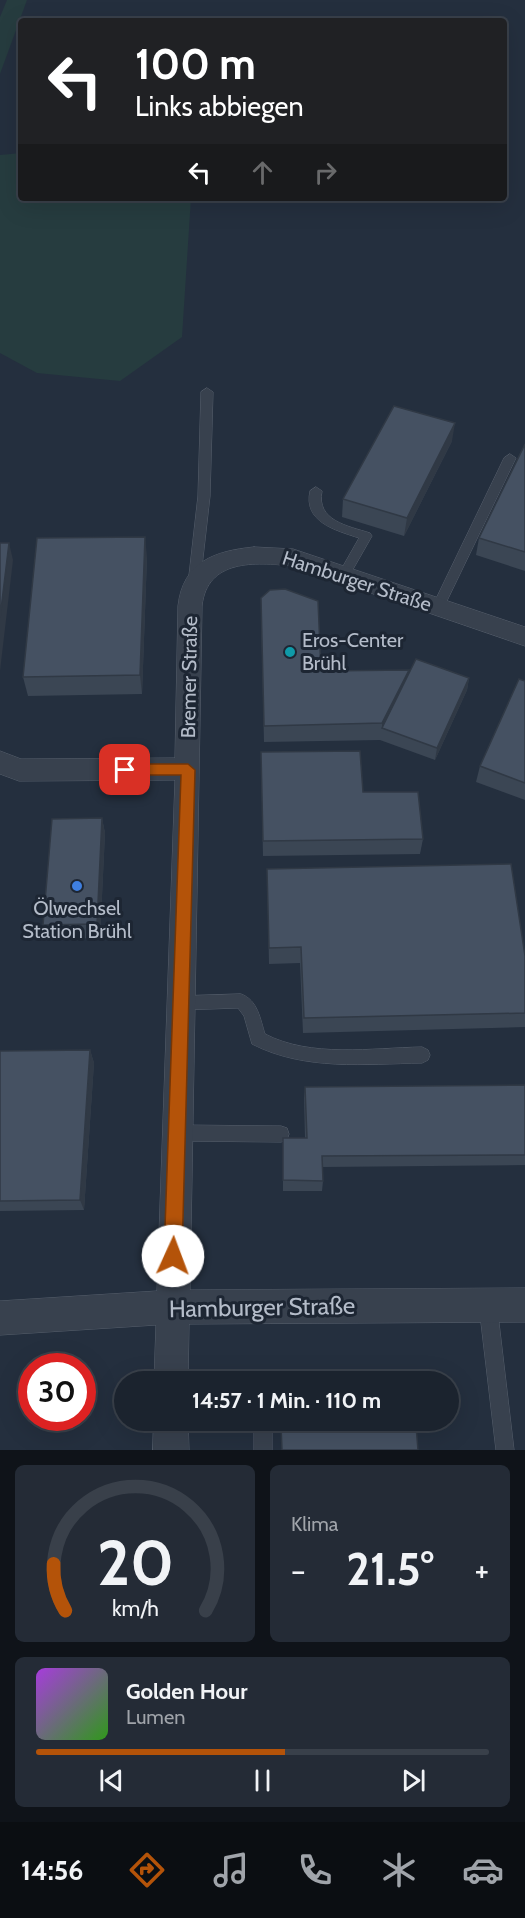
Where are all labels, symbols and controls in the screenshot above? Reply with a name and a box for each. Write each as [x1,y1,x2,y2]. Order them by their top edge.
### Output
text: 100 m [135,38,256,90]
icon: left [36,42,114,120]
text: Links abbiegen [135,90,304,123]
icon: left [183,156,216,189]
icon: ahead [246,156,279,189]
icon: right [309,156,342,189]
street label: Hamburger Straße [279,546,435,616]
street label: Bremer Straße [176,616,202,738]
place label: Eros-Center Brühl [302,628,404,675]
marker: Eros-Center Brühl [283,645,297,659]
pin [99,744,150,795]
icon: arrive [108,753,141,786]
marker: Ölwechsel Station Brühl [70,879,84,893]
place label: Ölwechsel Station Brühl [22,896,132,943]
position arrow [141,1224,205,1288]
street label: Hamburger Straße [168,1291,356,1323]
speed limit sign: 30 [18,1353,96,1431]
text: 14:57 · 1 Min. · 110 m [192,1387,381,1414]
text: Klima [291,1512,338,1536]
text: 20 [96,1525,174,1601]
text: 21.5° [346,1542,434,1596]
text: − [291,1550,306,1590]
text: + [474,1550,489,1590]
text: km/h [112,1595,158,1621]
text: Golden Hour [126,1678,247,1705]
text: Lumen [126,1705,185,1729]
icon: previous [95,1764,128,1797]
icon: pause [246,1764,279,1797]
icon: next [397,1764,430,1797]
icon: directions [126,1849,168,1891]
icon: music [210,1849,252,1891]
icon: phone [294,1849,336,1891]
icon: climate [378,1849,420,1891]
icon: car [462,1849,504,1891]
text: 14:56 [21,1854,83,1887]

